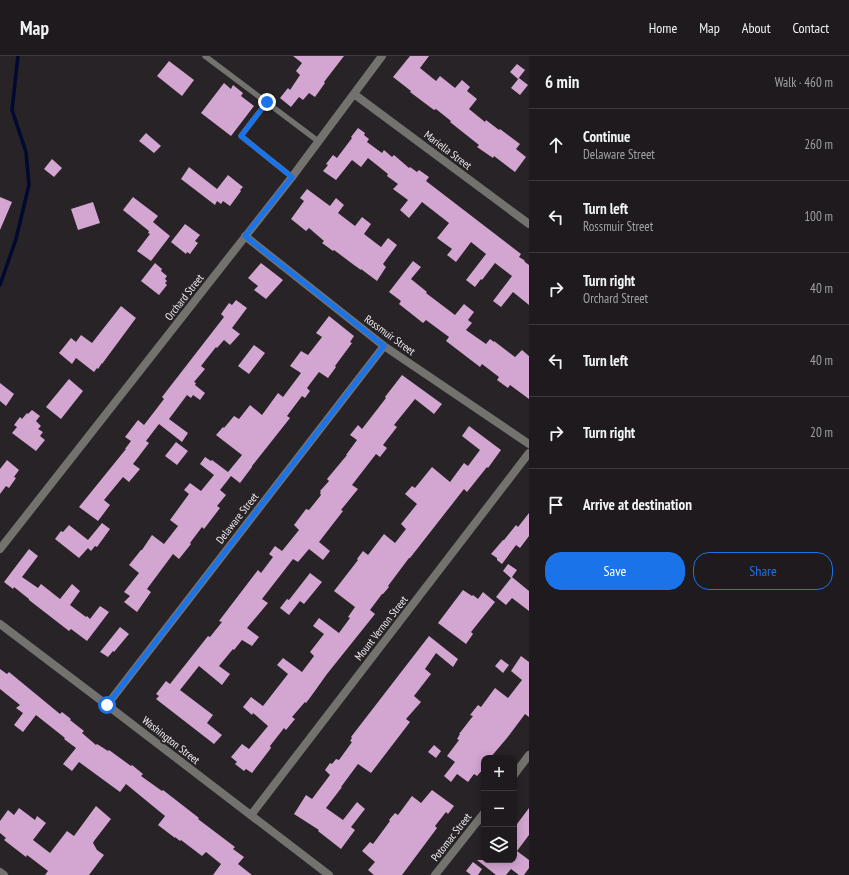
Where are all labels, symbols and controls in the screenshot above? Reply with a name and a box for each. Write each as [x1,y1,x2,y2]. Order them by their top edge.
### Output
text: Map [20,16,49,40]
text: Home [649,19,677,37]
text: Map [699,19,720,37]
text: About [742,19,771,37]
text: Contact [793,19,829,37]
text: 6 min [545,71,579,93]
text: Walk · 460 m [775,74,833,91]
route end [258,93,276,111]
text: Continue [583,127,630,146]
street label: Mariella Street [421,128,475,172]
icon: ahead [545,134,567,156]
text: 260 m [804,136,833,153]
text: Delaware Street [583,146,655,163]
text: Turn left [583,199,628,218]
icon: left [545,206,567,228]
text: 100 m [804,208,833,225]
text: Rossmuir Street [583,218,653,235]
street label: Orchard Street [162,271,206,323]
text: Turn right [583,271,635,290]
icon: right [545,278,567,300]
text: 40 m [810,280,833,297]
text: Orchard Street [583,290,648,307]
street label: Rossmuir Street [362,312,418,358]
icon: left [545,350,567,372]
text: Turn left [583,351,628,370]
text: 40 m [810,352,833,369]
icon: right [545,422,567,444]
text: Turn right [583,423,635,442]
text: 20 m [810,424,833,441]
street label: Delaware Street [213,490,261,546]
icon: arrive [545,494,567,516]
text: Arrive at destination [583,495,692,514]
button: Save [545,552,685,590]
button: Share [693,552,833,590]
street label: Mount Vernon Street [351,593,411,663]
route start [98,696,116,714]
street label: Washington Street [139,713,203,767]
map controls [481,755,517,863]
button: + [481,755,517,791]
button: − [481,791,517,827]
street label: Potomac Street [428,810,474,864]
button: layers [481,827,517,863]

